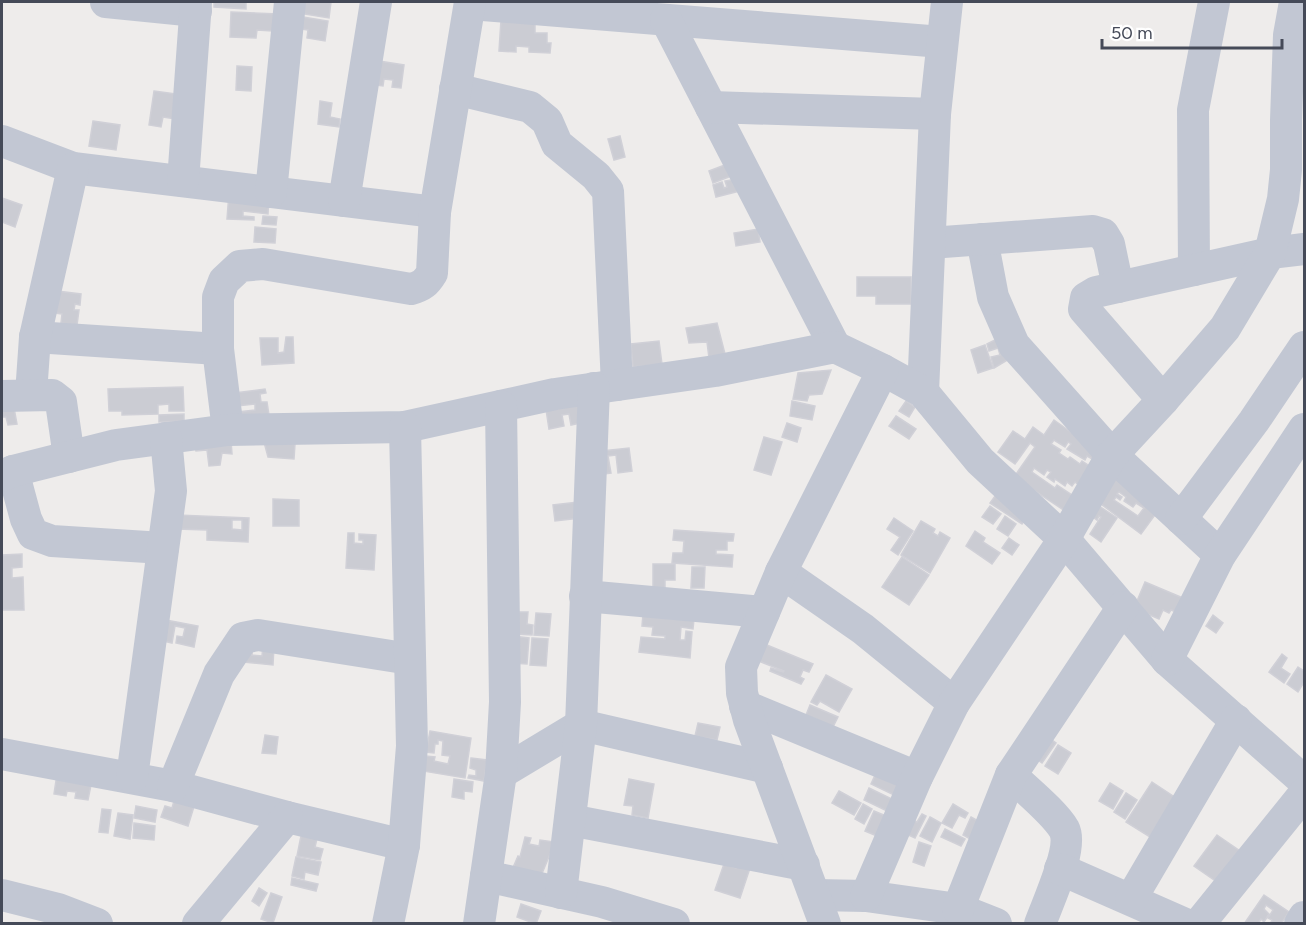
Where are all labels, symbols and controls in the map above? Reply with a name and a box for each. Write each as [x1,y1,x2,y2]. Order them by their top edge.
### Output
scale bar [1102,12,1282,50]
text: 50 m [1111,22,1153,44]

